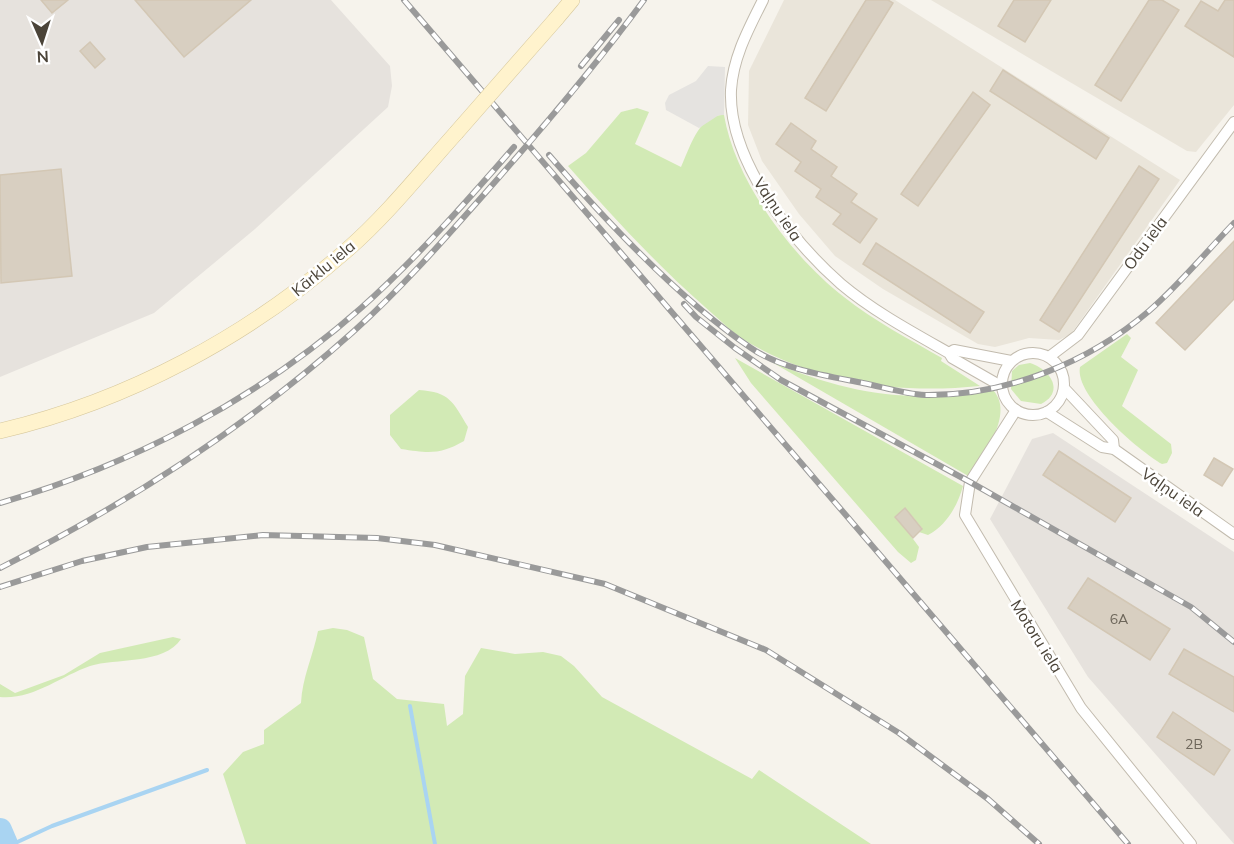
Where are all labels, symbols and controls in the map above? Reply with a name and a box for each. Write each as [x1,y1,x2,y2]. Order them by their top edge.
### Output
north arrow [12,12,72,72]
text: N [36,47,49,67]
street label: Vaļņu iela [749,173,807,245]
street label: Odu iela [1119,212,1171,274]
street label: Kārklu iela [287,236,359,300]
street label: Vaļņu iela [1138,463,1208,521]
street label: Motoru iela [1007,596,1067,676]
house number: 6A [1110,610,1129,628]
house number: 2B [1185,735,1203,753]

